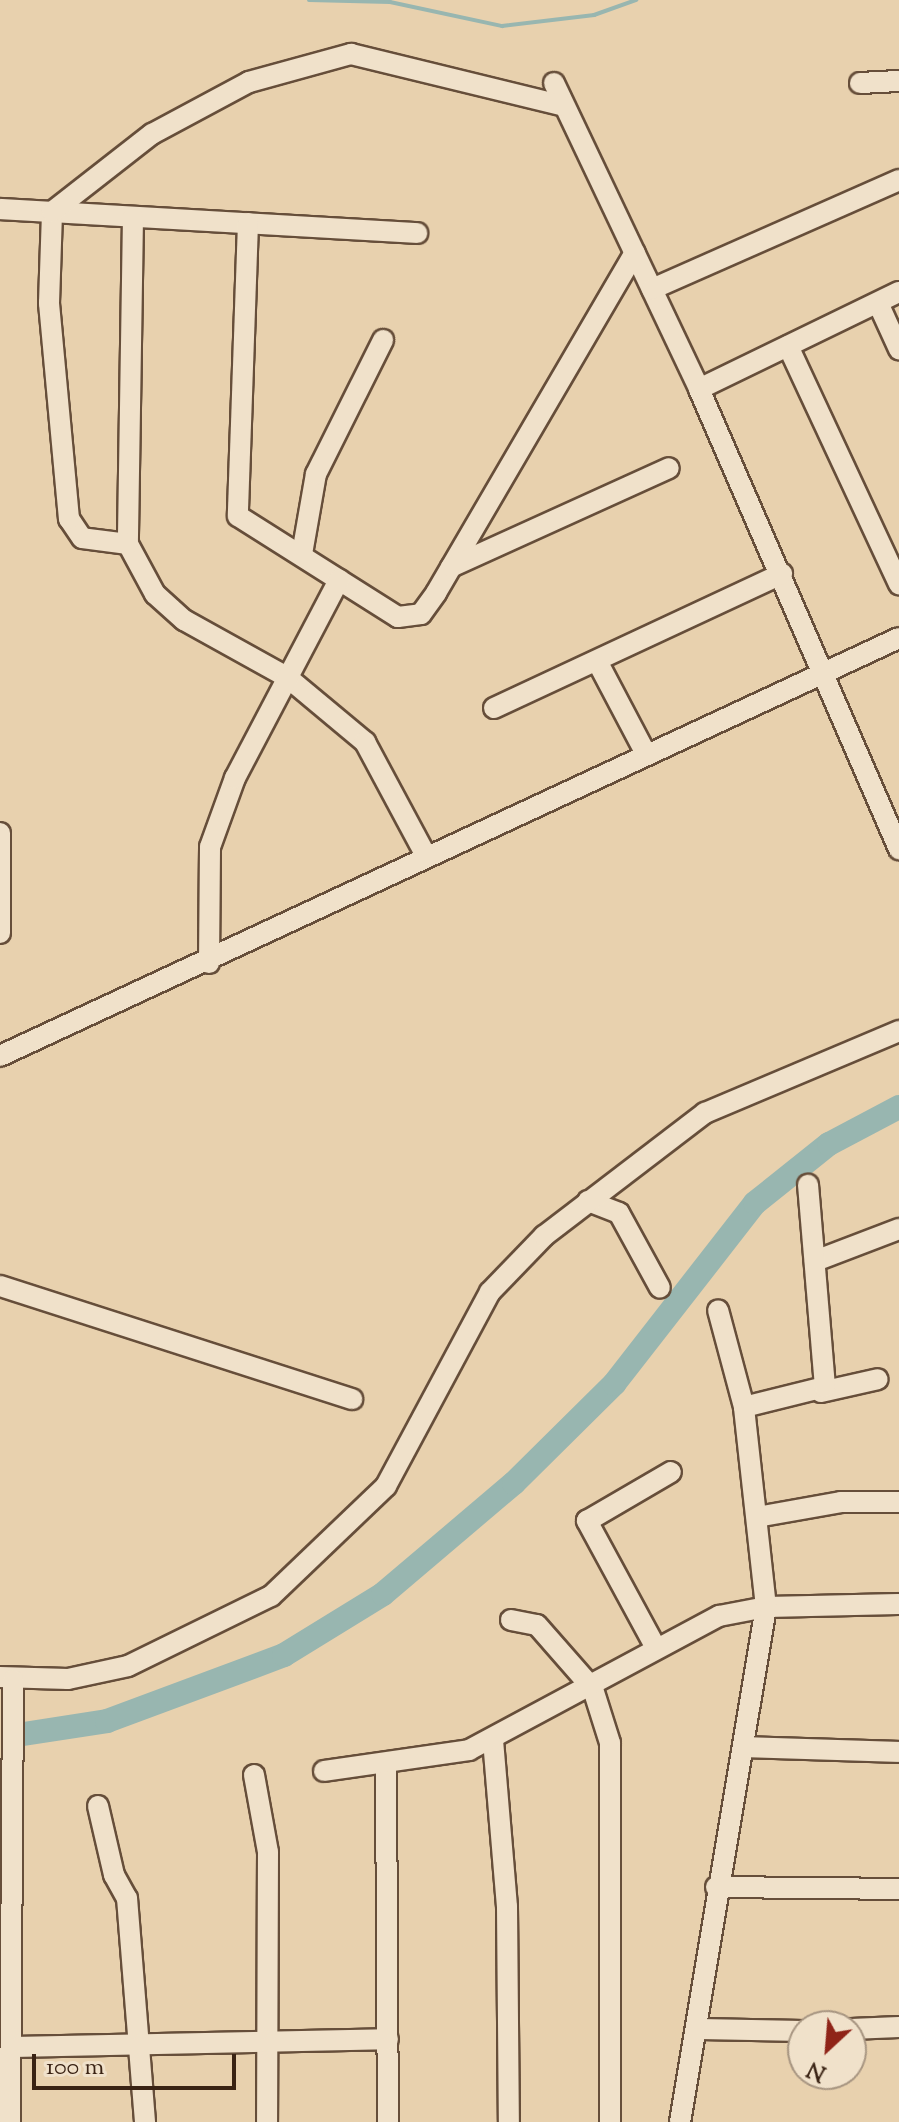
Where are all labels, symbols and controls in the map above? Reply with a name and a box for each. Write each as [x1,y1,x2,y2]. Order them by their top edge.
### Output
north arrow [787,2010,867,2090]
scale bar [36,2038,240,2088]
text: 100 m [46,2051,104,2085]
text: N [802,2052,832,2088]

